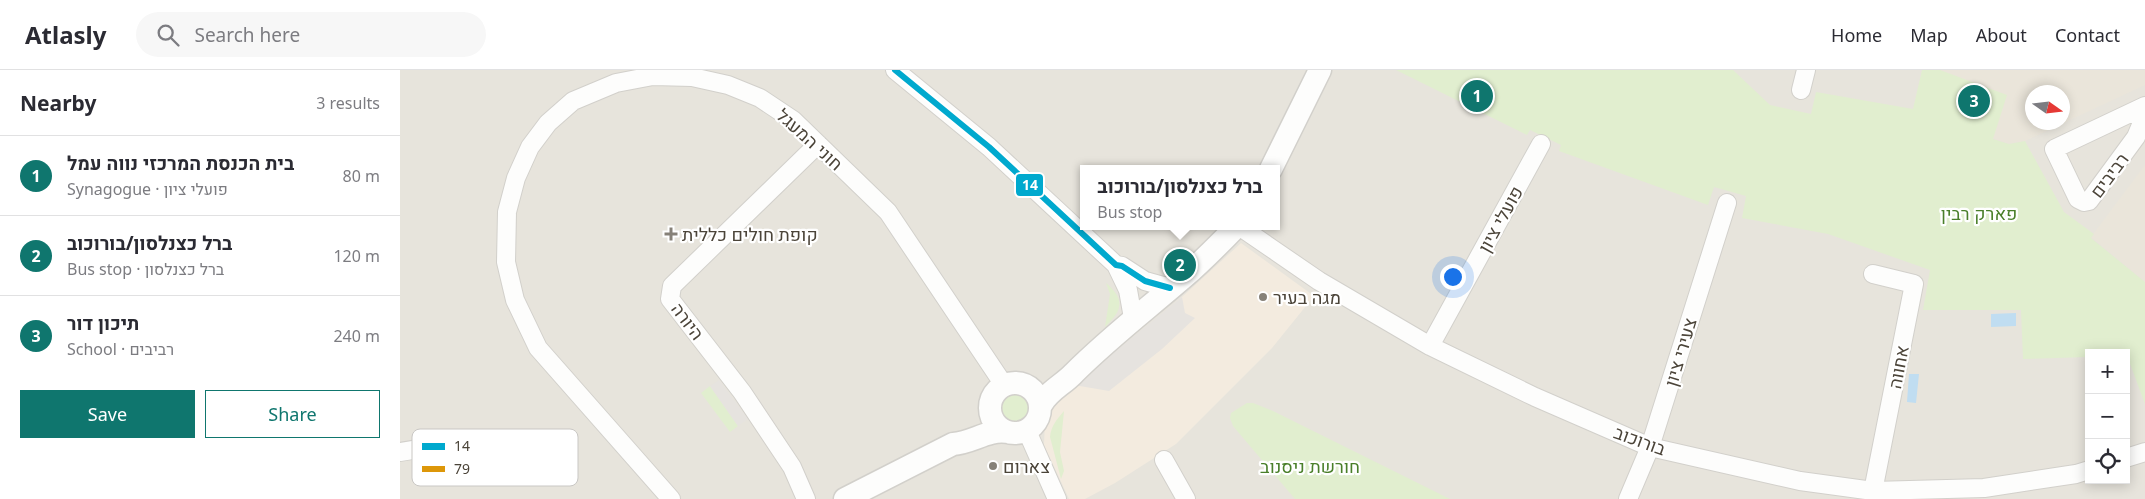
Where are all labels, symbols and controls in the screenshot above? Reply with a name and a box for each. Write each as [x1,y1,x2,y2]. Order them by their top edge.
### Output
search box [136,12,486,57]
text: Atlasly [25,18,106,51]
icon: search [154,21,182,49]
text: Search here [194,22,300,48]
text: Home [1831,23,1882,47]
text: Map [1910,23,1948,47]
text: About [1976,23,2027,47]
text: Contact [2055,23,2120,47]
pin: 1 [1461,77,1493,115]
pin: 3 [1958,82,1990,120]
north arrow [2025,85,2070,130]
text: Nearby [20,89,96,117]
text: 3 results [316,92,380,114]
street label: חוני המעגל [772,103,848,175]
street label: רביבים [2084,148,2134,202]
text: בית הכנסת המרכזי נווה עמל [67,150,294,176]
text: 1 [31,165,41,187]
text: 80 m [343,165,380,187]
popup [1080,165,1280,230]
line badge: 14 [1015,173,1044,197]
text: ברל כצנלסון/בורוכוב [1097,173,1263,199]
text: 14 [1022,175,1038,194]
text: Synagogue · פועלי ציון [67,178,228,200]
street label: פועלי ציון [1472,182,1528,256]
text: Bus stop [1097,201,1162,223]
park label: פארק רבין [1941,201,2017,225]
place label: קופת חולים כללית [682,222,818,246]
marker: קופת חולים כללית [664,227,678,241]
text: ברל כצנלסון/בורוכוב [67,230,232,256]
text: 2 [31,245,41,267]
text: 120 m [333,245,380,267]
pin: 2 [1164,246,1196,284]
text: Bus stop · ברל כצנלסון [67,258,224,280]
your location [1440,264,1466,290]
place label: מגה בעיר [1273,285,1341,309]
marker: מגה בעיר [1257,291,1269,303]
street label: היורה [666,298,710,344]
text: תיכון דור [67,310,139,336]
street label: צעירי ציון [1658,315,1702,389]
text: 3 [31,325,41,347]
text: 240 m [333,325,380,347]
text: School · רביבים [67,338,174,360]
street label: אחווה [1882,343,1914,391]
map controls [2085,349,2130,484]
button: + [2085,349,2130,394]
button: Save [20,390,195,438]
button: Share [205,390,380,438]
button: − [2085,394,2130,439]
street label: בורוכוב [1611,420,1670,461]
legend [412,429,578,486]
text: 14 [454,436,470,455]
button: locate [2085,439,2130,484]
place label: צארום [1003,454,1050,478]
park label: חורשת ניסנוב [1260,454,1360,478]
text: 79 [454,459,470,478]
marker: צארום [987,460,999,472]

